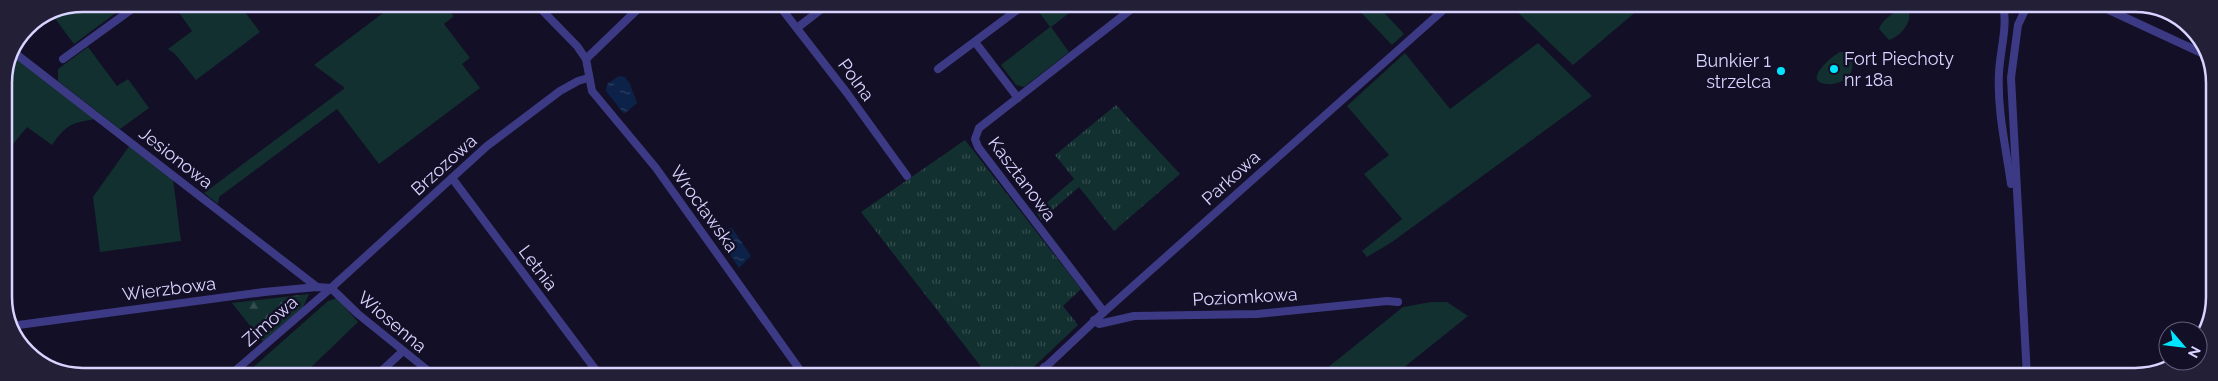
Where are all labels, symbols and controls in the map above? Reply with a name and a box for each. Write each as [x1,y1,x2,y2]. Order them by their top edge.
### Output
place label: Fort Piechoty nr 18a [1844,48,1954,90]
place label: Bunkier 1 strzelca [1696,50,1771,92]
street label: Polna [834,55,879,105]
marker: Fort Piechoty nr 18a [1828,63,1840,75]
marker: Bunkier 1 strzelca [1775,65,1787,77]
street label: Jesionowa [135,122,217,193]
street label: Brzozowa [407,130,481,199]
street label: Kasztanowa [984,133,1061,225]
street label: Parkowa [1197,146,1264,209]
street label: Wrocławska [666,161,743,256]
street label: Letnia [515,241,562,294]
street label: Wierzbowa [121,272,217,305]
street label: Poziomkowa [1192,283,1298,310]
street label: Wiosenna [354,287,431,357]
street label: Zimowa [238,291,302,350]
north arrow [2158,321,2208,371]
text: N [2185,344,2204,361]

